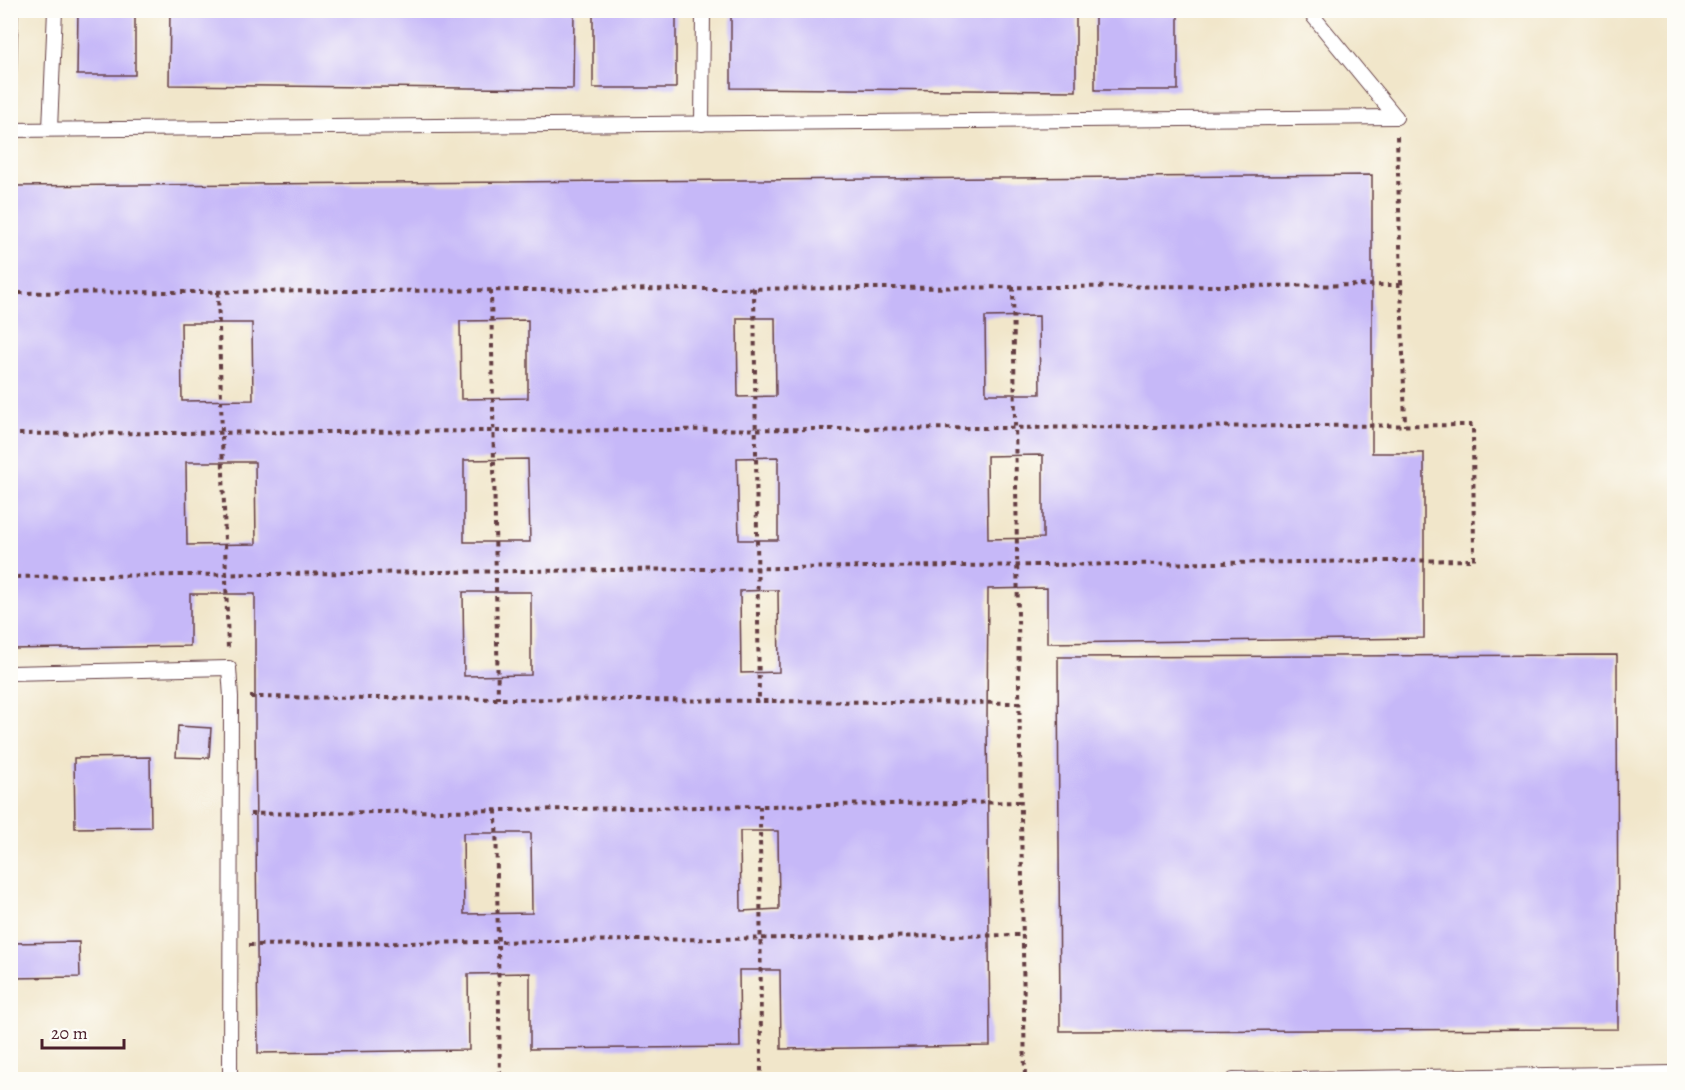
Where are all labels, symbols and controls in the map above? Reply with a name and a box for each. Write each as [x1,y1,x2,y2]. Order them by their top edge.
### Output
scale bar [42,1012,124,1050]
text: 20 m [51,1021,88,1045]

